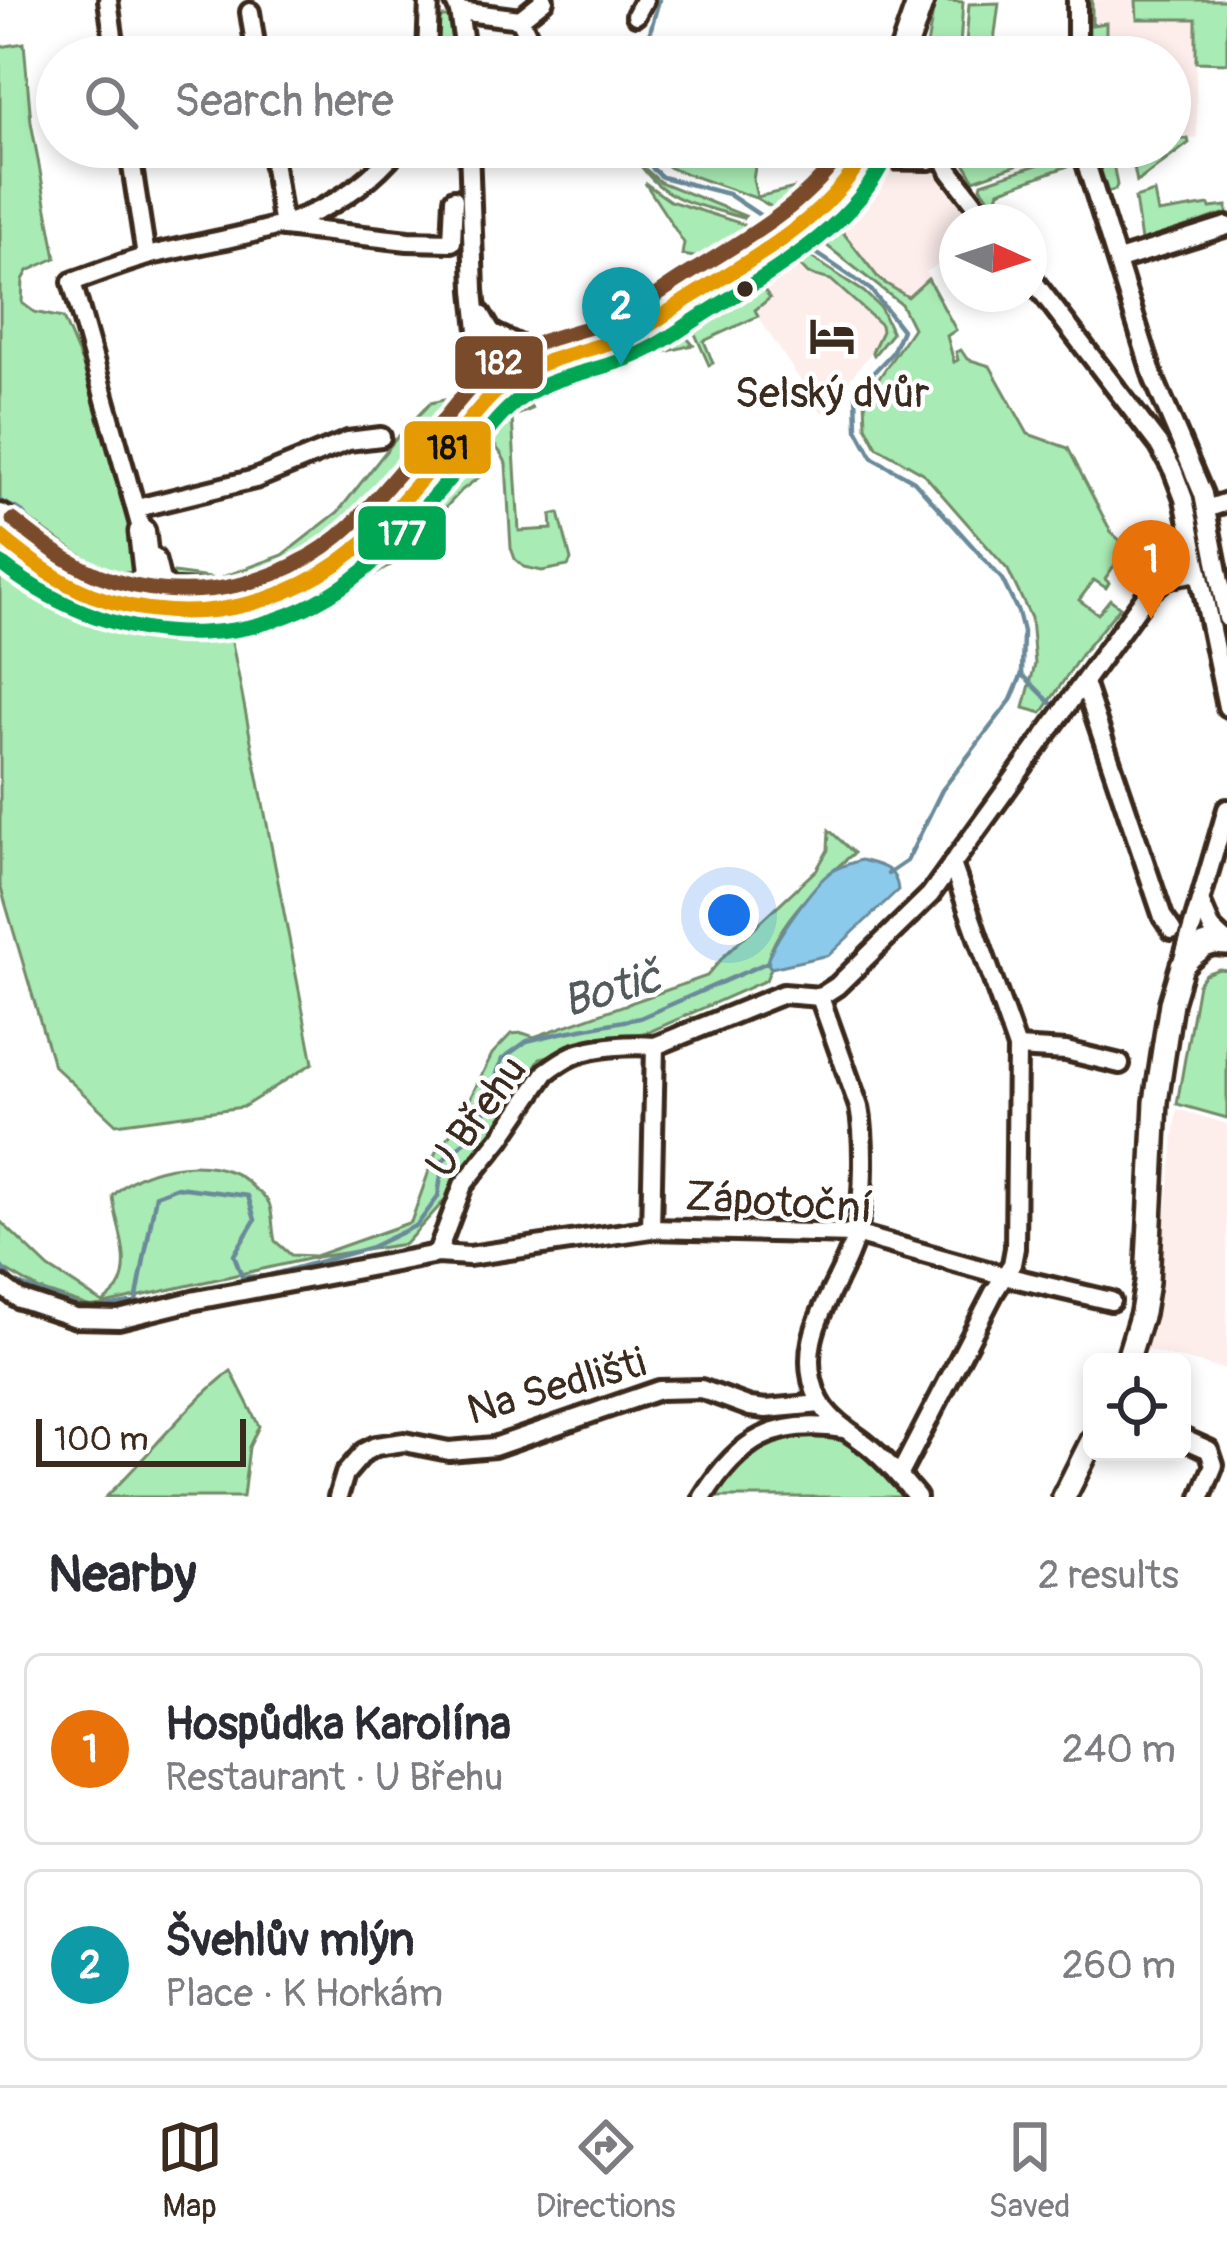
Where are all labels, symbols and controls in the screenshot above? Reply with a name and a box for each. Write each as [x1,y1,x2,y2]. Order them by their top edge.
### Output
search box [36,36,1191,168]
icon: search [78,69,144,135]
text: Search here [174,74,394,130]
north arrow [939,204,1047,312]
pin: 2 [582,267,660,366]
unlabelled marker [734,278,756,300]
hotel icon: Selský dvůr [807,311,857,361]
line badge: 182 [453,334,545,391]
text: 182 [475,343,523,384]
place label: Selský dvůr [735,368,929,420]
line badge: 181 [402,419,493,476]
text: 181 [427,428,469,469]
line badge: 177 [356,504,448,562]
text: 177 [378,514,426,555]
pin: 1 [1112,520,1190,619]
your location [699,885,759,945]
water label: Botič [556,949,669,1030]
street label: U Břehu [415,1046,538,1189]
street label: Zápotoční [684,1171,874,1235]
street label: Na Sedlišti [461,1337,652,1437]
map controls [1083,1353,1191,1461]
button: locate [1083,1353,1191,1461]
scale bar [36,1413,246,1466]
text: 100 m [54,1419,148,1460]
text: Nearby [48,1543,196,1607]
text: 2 results [1038,1551,1179,1600]
text: Hospůdka Karolína [165,1697,511,1753]
text: 1 [82,1725,98,1774]
text: 240 m [1062,1725,1176,1774]
text: Restaurant · U Břehu [165,1753,503,1802]
text: Švehlův mlýn [165,1913,415,1969]
text: 2 [79,1941,101,1990]
text: 260 m [1062,1941,1176,1990]
text: Place · K Horkám [165,1969,443,2018]
tab: Map [157,2114,223,2227]
tab: Directions [536,2114,676,2227]
tab: Saved [989,2114,1070,2227]

